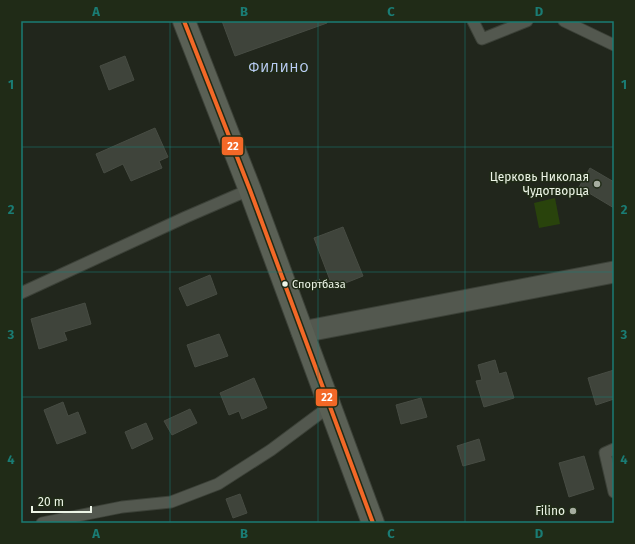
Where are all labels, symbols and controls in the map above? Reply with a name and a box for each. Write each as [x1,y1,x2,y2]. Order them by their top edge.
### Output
text: A [91,4,100,19]
text: B [240,4,248,19]
text: C [387,4,395,19]
text: D [535,4,544,19]
district label: ФИЛИНО [249,60,309,75]
text: 1 [8,77,14,92]
text: 1 [621,77,627,92]
line badge: 22 [221,136,244,156]
text: 22 [227,140,239,153]
place label: Церковь Николая Чудотворца [490,170,589,198]
marker: Церковь Николая Чудотворца [592,179,602,189]
text: 2 [8,202,15,217]
text: 2 [621,202,628,217]
place label: Спортбаза [292,278,346,291]
marker: Спортбаза [280,279,290,289]
text: 3 [7,327,15,342]
text: 3 [620,327,628,342]
line badge: 22 [315,388,338,407]
text: 22 [321,391,333,404]
text: 4 [7,452,15,467]
text: 4 [620,452,628,467]
scale bar [32,488,91,514]
text: 20 m [38,495,64,509]
place label: Filino [535,504,565,518]
marker: Filino [568,506,578,516]
text: A [91,526,100,541]
text: B [240,526,248,541]
text: C [387,526,395,541]
text: D [535,526,544,541]

